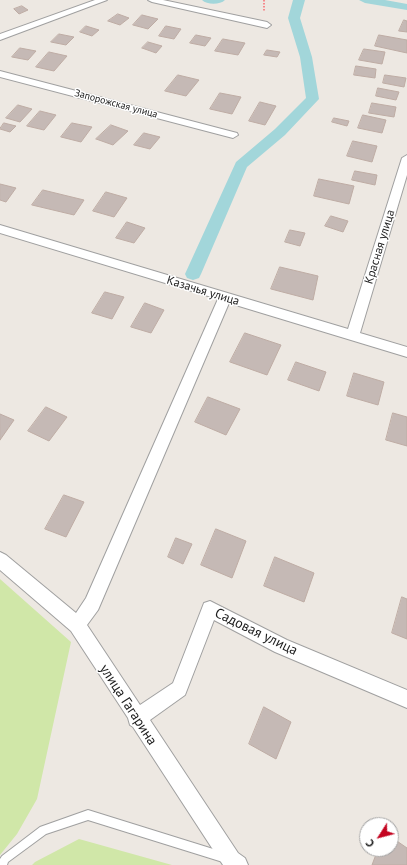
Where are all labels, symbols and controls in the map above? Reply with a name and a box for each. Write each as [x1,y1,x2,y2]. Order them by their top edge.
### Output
street label: Запорожская улица [73,87,159,121]
street label: Красная улица [362,208,398,286]
street label: Казачья улица [165,273,241,309]
street label: Садовая улица [212,605,300,659]
street label: улица Гагарина [96,662,160,748]
north arrow [359,817,399,857]
text: С [363,837,378,850]

